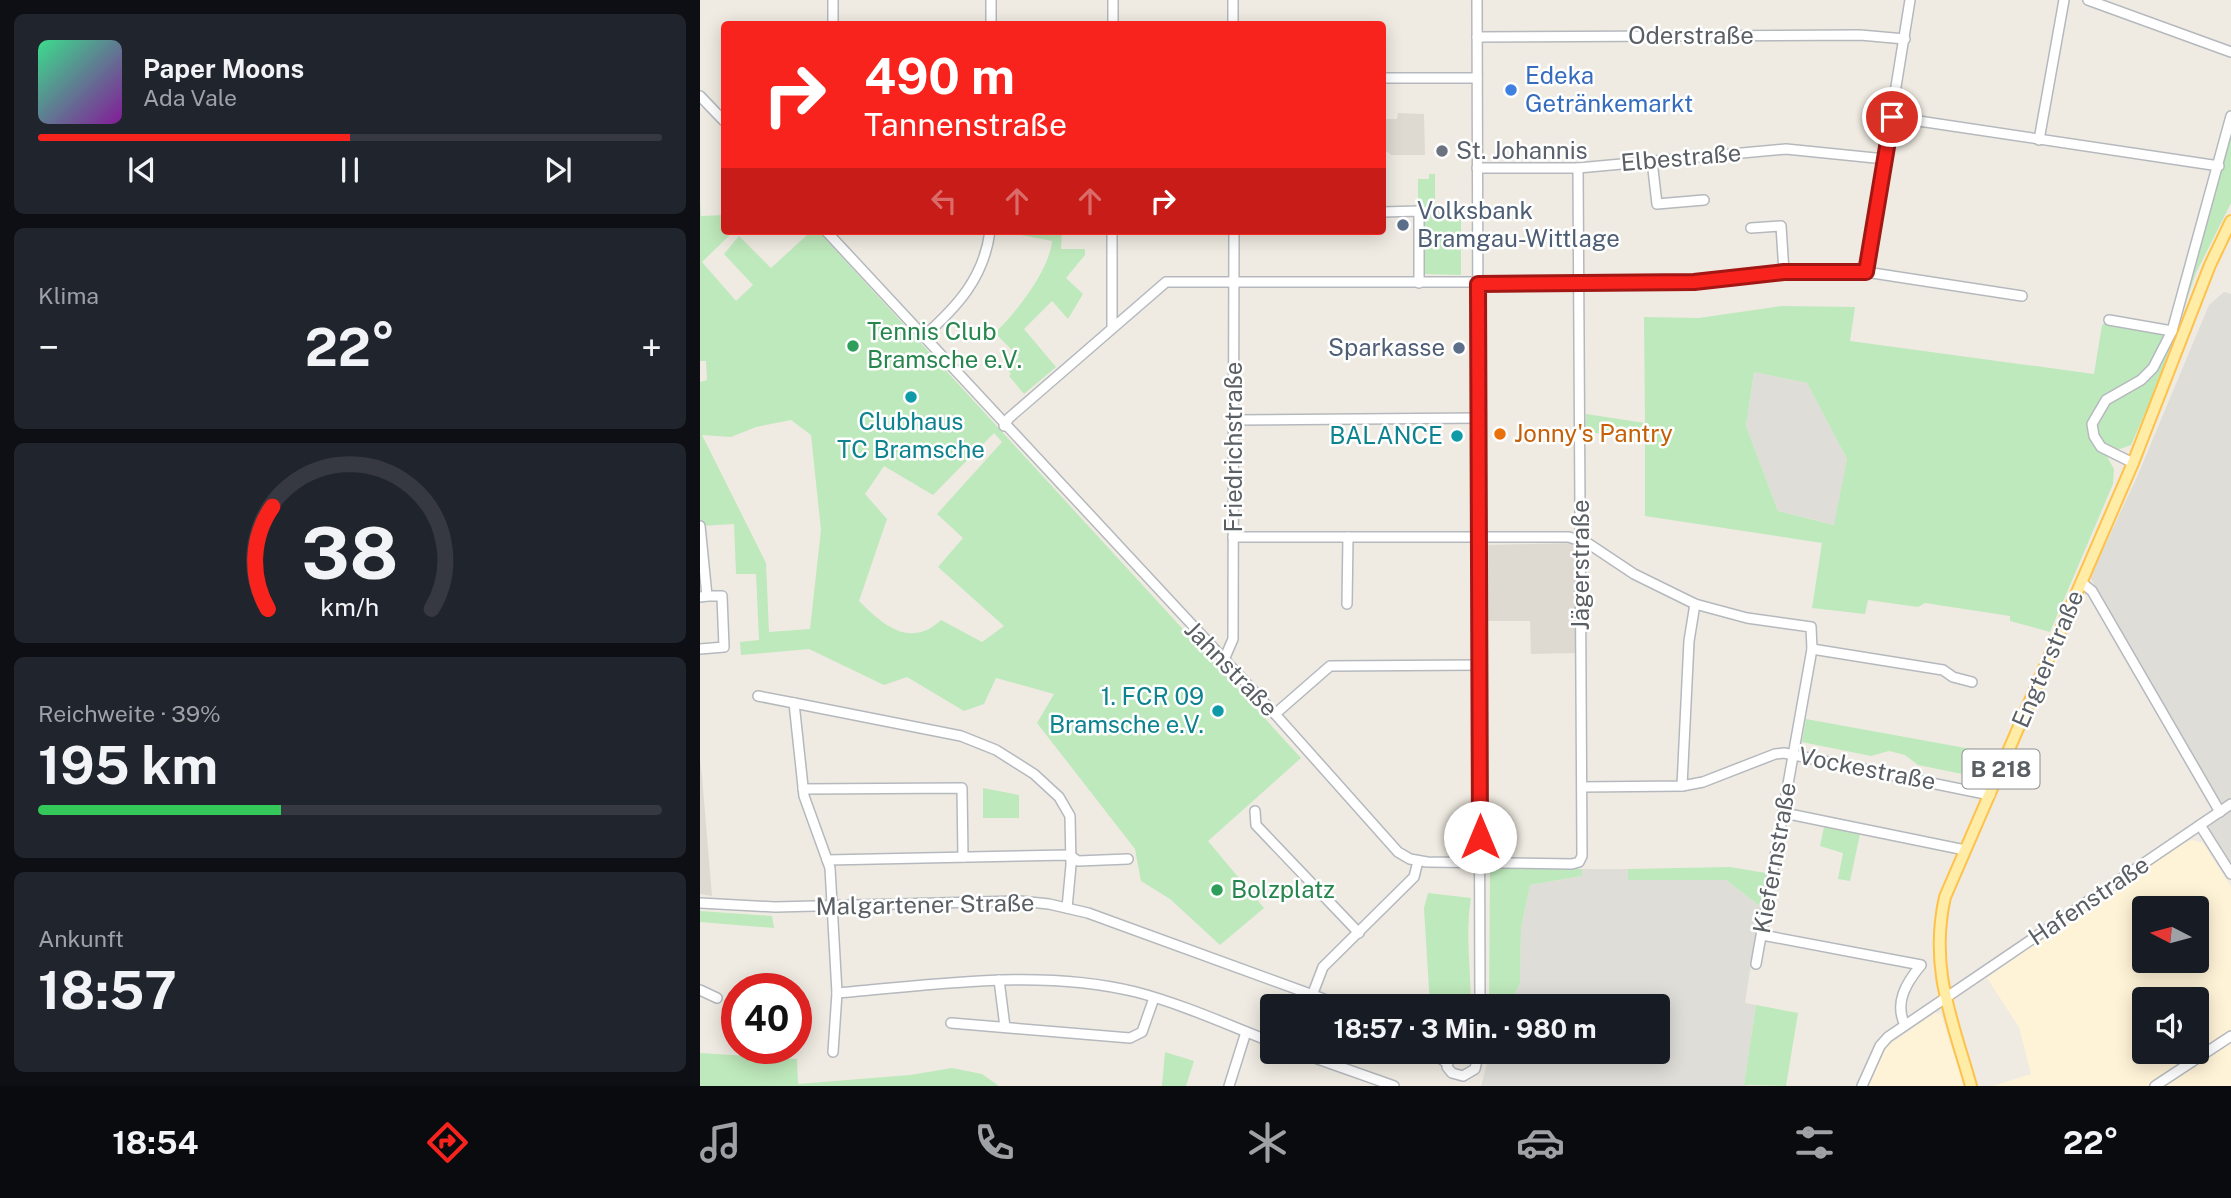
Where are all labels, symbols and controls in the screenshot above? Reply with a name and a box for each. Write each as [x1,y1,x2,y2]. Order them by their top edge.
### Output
street label: Oderstraße [1628,21,1754,49]
text: 490 m [864,47,1015,105]
icon: right [749,49,840,140]
text: Paper Moons [143,53,304,84]
place label: Edeka Getränkemarkt [1525,61,1693,117]
marker: Edeka Getränkemarkt [1503,82,1519,98]
text: Ada Vale [143,84,237,111]
pin [1862,87,1922,147]
icon: arrive [1873,98,1911,136]
text: Tannenstraße [864,106,1067,143]
place label: St. Johannis [1456,136,1588,164]
street label: Elbestraße [1620,138,1742,176]
marker: St. Johannis [1434,143,1450,159]
icon: previous [123,151,161,189]
icon: pause [331,151,369,189]
icon: next [539,151,577,189]
icon: left [925,182,963,220]
icon: ahead [998,182,1036,220]
icon: ahead [1071,182,1109,220]
icon: right [1144,182,1182,220]
place label: Volksbank Bramgau-Wittlage [1417,196,1620,252]
marker: Volksbank Bramgau-Wittlage [1395,217,1411,233]
text: Klima [38,282,99,309]
text: 22° [305,317,395,378]
place label: Tennis Club Bramsche e.V. [867,317,1022,373]
text: − [38,325,59,370]
text: + [641,325,662,370]
place label: Sparkasse [1328,333,1445,361]
marker: Tennis Club Bramsche e.V. [845,338,861,354]
marker: Sparkasse [1451,340,1467,356]
street label: Friedrichstraße [1219,362,1247,532]
marker: Clubhaus TC Bramsche [903,389,919,405]
place label: Clubhaus TC Bramsche [837,407,985,463]
place label: Jonny's Pantry [1514,419,1673,447]
place label: BALANCE [1329,421,1443,449]
marker: Jonny's Pantry [1492,426,1508,442]
marker: BALANCE [1449,428,1465,444]
street label: Jägerstraße [1566,499,1594,631]
text: 38 [301,510,399,595]
street label: Engterstraße [2006,586,2089,732]
text: km/h [321,592,379,622]
street label: Jahnstraße [1180,615,1284,722]
place label: 1. FCR 09 Bramsche e.V. [1049,682,1204,738]
text: Reichweite · 39% [38,700,221,727]
marker: 1. FCR 09 Bramsche e.V. [1210,703,1226,719]
text: 195 km [38,735,218,796]
street label: Vockestraße [1796,741,1938,795]
road number: B 218 [1962,750,2040,789]
street label: Kiefernstraße [1747,780,1801,935]
position arrow [1443,800,1517,874]
street label: Hafenstraße [2023,850,2154,951]
place label: Bolzplatz [1231,875,1335,903]
marker: Bolzplatz [1209,882,1225,898]
street label: Malgartener Straße [815,888,1035,920]
north arrow [2132,896,2208,973]
map controls [2132,896,2209,1064]
text: Ankunft [38,925,124,952]
text: 18:57 [38,960,177,1021]
speed limit sign: 40 [721,973,812,1064]
button: sound [2132,987,2209,1064]
text: 18:57 · 3 Min. · 980 m [1334,1013,1596,1044]
icon: directions [423,1118,472,1167]
icon: music [696,1118,745,1167]
icon: phone [970,1118,1019,1167]
icon: climate [1243,1118,1292,1167]
icon: car [1516,1118,1565,1167]
icon: filters [1790,1118,1839,1167]
text: 18:54 [112,1124,199,1161]
text: 22° [2063,1124,2119,1161]

